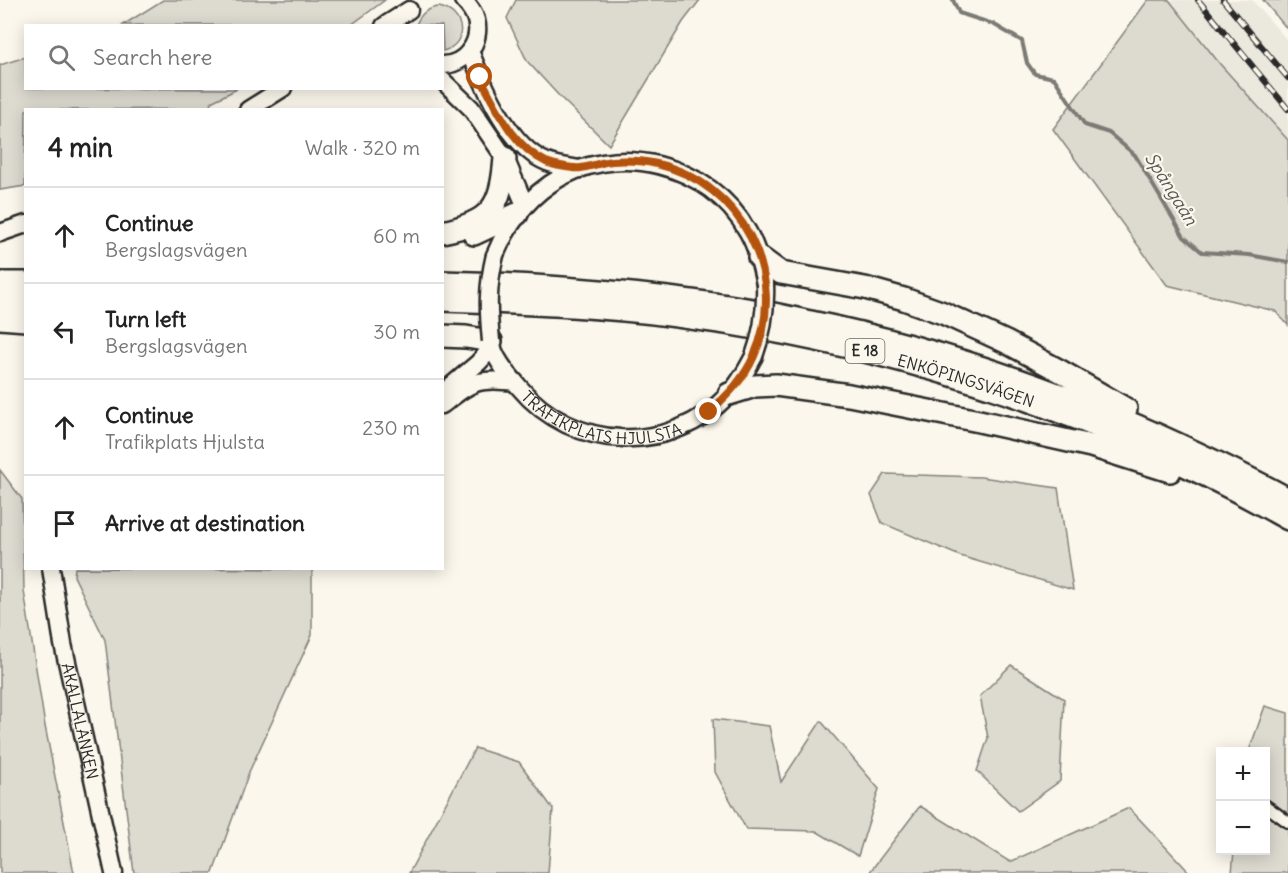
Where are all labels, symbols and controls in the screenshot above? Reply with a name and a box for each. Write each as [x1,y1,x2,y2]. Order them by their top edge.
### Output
search box [24,24,444,90]
icon: search [45,41,78,74]
text: Search here [93,43,212,71]
route start [466,63,492,89]
text: 4 min [48,131,113,164]
text: Walk · 320 m [305,135,420,160]
water label: Spångaån [1140,148,1203,230]
text: Continue [105,209,194,237]
icon: ahead [48,219,81,252]
text: 60 m [373,223,420,248]
text: Bergslagsvägen [105,237,248,262]
text: Turn left [105,305,186,333]
icon: left [48,315,81,348]
text: 30 m [373,319,420,344]
text: Bergslagsvägen [105,333,248,358]
road number: E 18 [846,339,884,363]
street label: ENKÖPINGSVÄGEN [895,350,1037,412]
street label: TRAFIKPLATS HJULSTA [517,386,684,448]
route end [695,398,721,424]
text: Continue [105,401,194,429]
icon: ahead [48,411,81,444]
text: 230 m [362,415,420,440]
text: Trafikplats Hjulsta [105,429,265,454]
icon: arrive [48,507,81,540]
text: Arrive at destination [105,509,305,537]
street label: AKALLALÄNKEN [58,661,103,781]
map controls [1216,747,1270,855]
button: + [1216,747,1270,801]
button: − [1216,801,1270,855]

